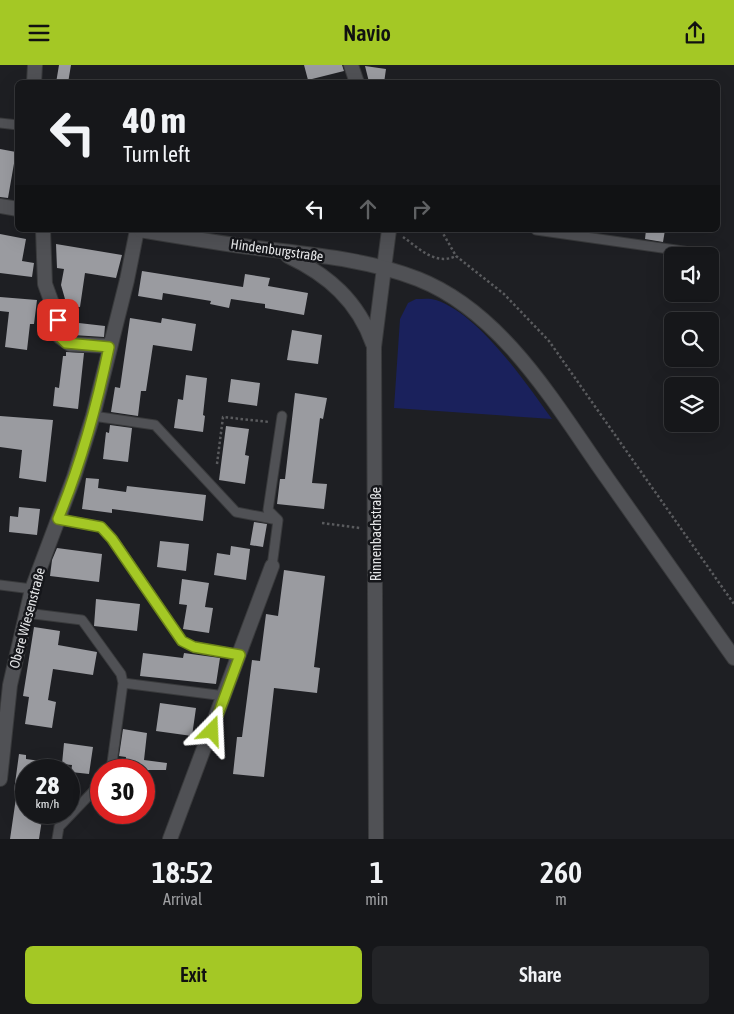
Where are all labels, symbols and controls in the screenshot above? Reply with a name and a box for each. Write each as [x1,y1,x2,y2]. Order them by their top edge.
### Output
icon: menu [25,19,53,47]
icon: share [681,19,709,47]
text: Navio [343,20,391,46]
icon: left [40,100,105,165]
text: 40 m [123,100,186,140]
text: Turn left [123,141,190,167]
icon: left [301,195,329,223]
icon: ahead [354,195,382,223]
icon: right [407,195,435,223]
street label: Hindenburgstraße [230,236,324,264]
map controls [664,247,719,432]
button: sound [664,247,719,302]
pin [37,299,79,341]
icon: arrive [44,306,72,334]
button: search [664,312,719,367]
button: layers [664,377,719,432]
street label: Rinnenbachstraße [368,487,384,581]
street label: Obere Wiesenstraße [6,566,48,670]
position arrow [185,704,237,756]
speed limit sign: 30 [90,759,155,824]
text: 28 [36,771,59,799]
text: km/h [36,797,59,811]
text: 18:52 [152,855,213,889]
text: 1 [370,855,384,889]
text: 260 [540,855,582,889]
text: Arrival [163,890,202,908]
text: min [365,890,388,908]
text: m [555,890,567,908]
button: Exit [25,946,362,1004]
button: Share [372,946,709,1004]

